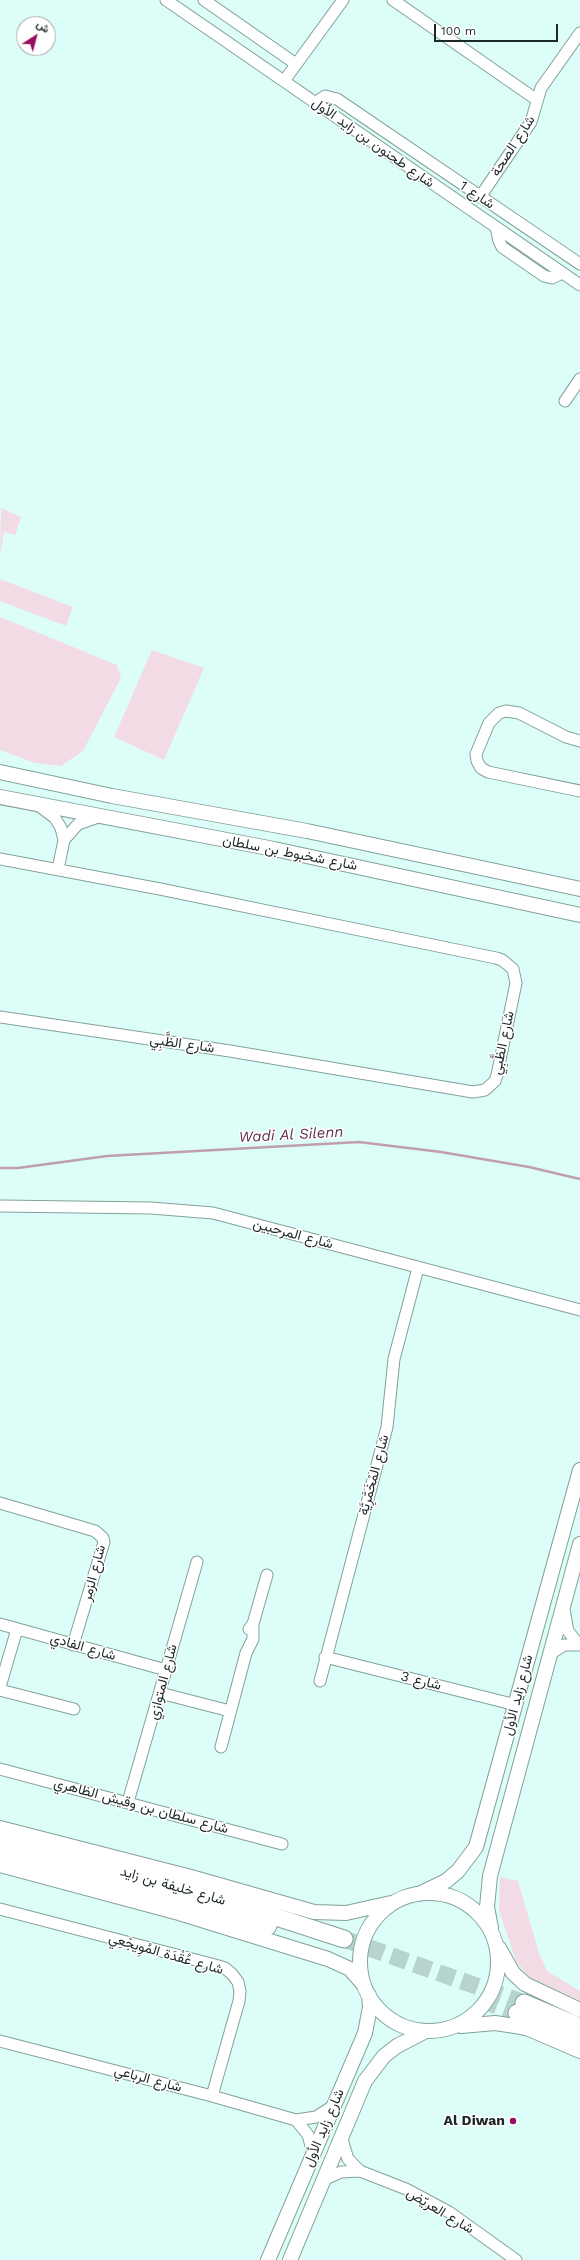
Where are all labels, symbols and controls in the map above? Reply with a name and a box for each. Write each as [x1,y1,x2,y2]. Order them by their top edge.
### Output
north arrow [16,16,56,56]
scale bar [436,16,560,42]
text: ش [34,18,52,36]
text: 100 m [441,24,476,38]
street label: شارع طحنون بن زايد الأول [308,94,438,192]
street label: شارع الصحة [487,112,539,180]
street label: شارع 1 [456,177,498,213]
street label: شارع شخبوط بن سلطان [221,832,359,874]
street label: شارع الظَّبِي [488,1010,518,1076]
street label: شارع الظَّبِي [149,1031,215,1057]
water label: Wadi Al Silenn [238,1123,344,1147]
street label: شارع المرحبين [251,1215,335,1253]
street label: شارع المْخَمَّرِيَّة [355,1433,393,1517]
street label: شارع الزمر [78,1543,110,1603]
street label: شارع الفادي [48,1630,118,1664]
street label: شارع المتوازي [145,1642,181,1722]
street label: شارع زايد الأول [499,1653,537,1737]
street label: شارع 3 [399,1668,443,1694]
street label: شارع سلطان بن وقيش الظاهري [52,1775,230,1837]
street label: شارع خليفة بن زايد [118,1863,228,1909]
street label: شارع عُقْدَة المُوِيجْعِي [107,1930,225,1978]
street label: شارع الرباعي [112,2062,184,2096]
street label: شارع زايد الأول [300,2087,348,2169]
place label: Al Diwan [444,2113,505,2129]
marker: Al Diwan [508,2116,518,2126]
street label: شارع العريّض [403,2184,477,2238]

